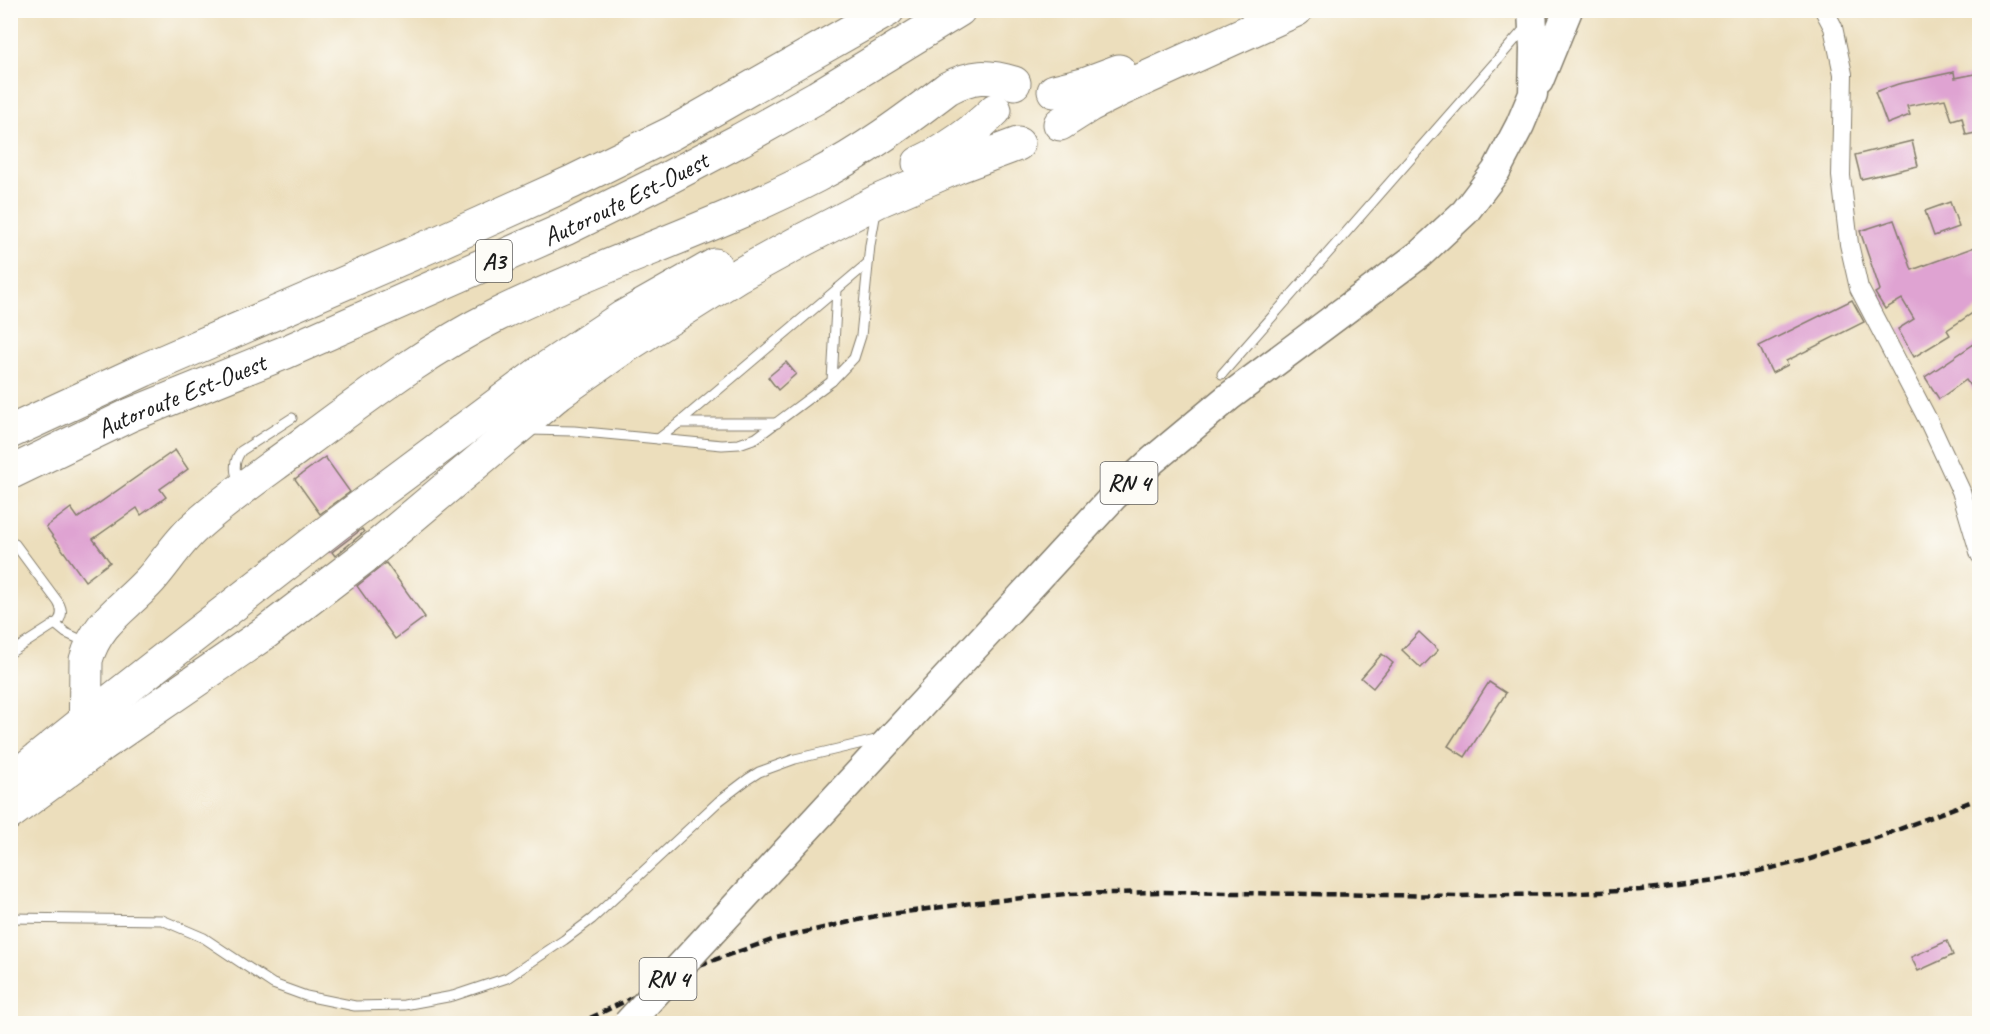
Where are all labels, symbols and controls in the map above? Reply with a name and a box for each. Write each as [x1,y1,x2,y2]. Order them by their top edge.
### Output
street label: Autoroute Est-Ouest [538,143,716,254]
road number: A3 [476,240,512,282]
street label: Autoroute Est-Ouest [91,345,273,446]
road number: RN 4 [1100,462,1158,504]
road number: RN 4 [640,958,696,1000]

